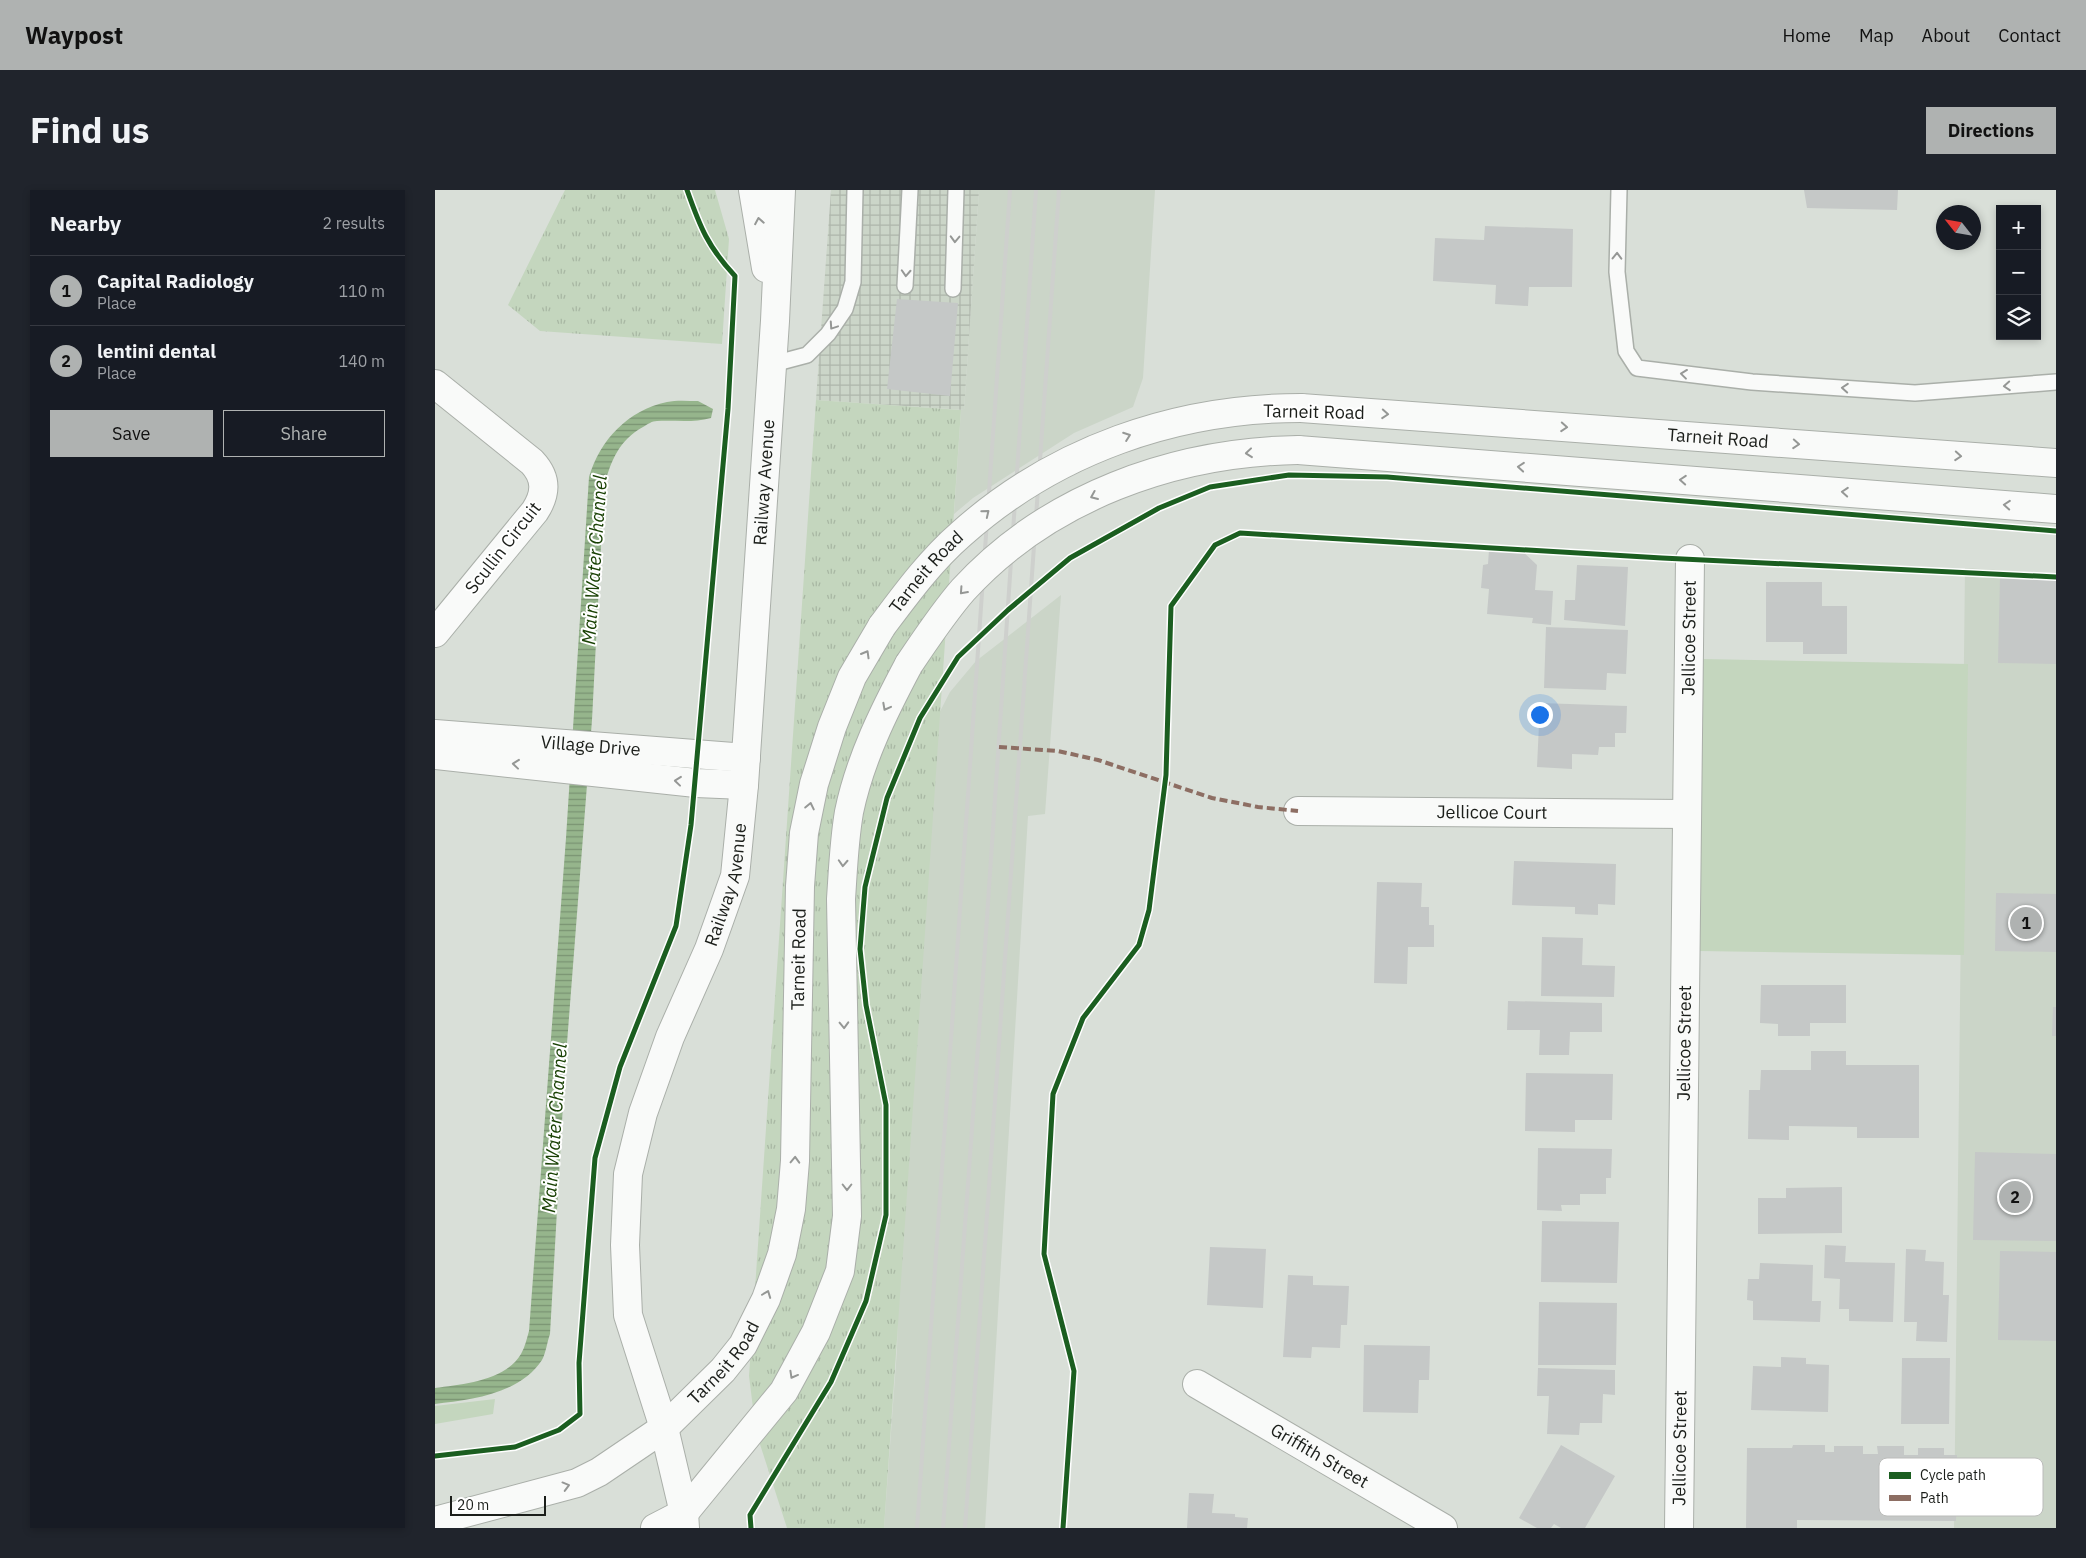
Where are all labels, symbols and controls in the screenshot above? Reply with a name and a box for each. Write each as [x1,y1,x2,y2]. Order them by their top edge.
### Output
text: Waypost [25,19,123,51]
text: Home [1783,24,1831,47]
text: Map [1859,24,1894,47]
text: About [1922,24,1970,47]
text: Contact [1998,24,2061,47]
text: Find us [30,107,149,153]
button: Directions [1926,107,2056,154]
north arrow [1936,205,1981,250]
map controls [1996,205,2041,340]
button: + [1996,205,2041,250]
text: Nearby [50,209,121,237]
text: 2 results [322,213,385,233]
one-way arrow [754,217,764,225]
one-way arrow [949,235,960,243]
button: − [1996,250,2041,295]
one-way arrow [1612,252,1623,260]
text: Capital Radiology [97,269,254,293]
one-way arrow [900,269,911,277]
text: 1 [61,281,71,301]
text: 110 m [338,281,385,301]
text: Place [97,293,136,313]
button: layers [1996,295,2041,340]
one-way arrow [830,320,839,329]
text: lentini dental [97,339,216,363]
text: 2 [61,351,71,371]
text: 140 m [338,351,385,371]
text: Place [97,363,136,383]
one-way arrow [1679,369,1687,380]
one-way arrow [2003,380,2011,391]
one-way arrow [1841,383,1849,394]
street label: Tarneit Road [1263,399,1365,424]
one-way arrow [1381,408,1389,419]
button: Save [50,410,213,457]
button: Share [223,410,385,457]
street label: Railway Avenue [748,418,779,546]
one-way arrow [1561,421,1569,432]
street label: Tarneit Road [1666,423,1770,453]
one-way arrow [1123,432,1131,442]
one-way arrow [1793,438,1801,449]
one-way arrow [1245,447,1253,458]
one-way arrow [1955,450,1963,461]
one-way arrow [1517,462,1525,473]
water label: Main Water Channel [576,474,612,646]
one-way arrow [1679,475,1687,486]
one-way arrow [1841,487,1849,498]
one-way arrow [1090,490,1098,500]
street label: Scullin Circuit [459,497,546,598]
one-way arrow [2003,500,2011,511]
one-way arrow [980,511,989,519]
street label: Tarneit Road [884,525,968,617]
street label: Jellicoe Street [1676,580,1701,696]
one-way arrow [960,585,969,594]
one-way arrow [859,651,869,660]
one-way arrow [882,701,892,710]
your location [1527,702,1553,728]
street label: Village Drive [540,730,641,761]
one-way arrow [512,759,520,770]
one-way arrow [674,776,682,787]
street label: Jellicoe Court [1436,800,1548,824]
one-way arrow [804,801,815,810]
street label: Railway Avenue [699,822,751,949]
one-way arrow [838,859,849,867]
pin: 1 [2010,904,2042,942]
street label: Tarneit Road [786,908,811,1010]
street label: Jellicoe Street [1672,985,1696,1101]
one-way arrow [839,1022,849,1029]
water label: Main Water Channel [536,1042,572,1214]
one-way arrow [789,1156,800,1164]
pin: 2 [1999,1178,2031,1216]
one-way arrow [842,1184,852,1192]
one-way arrow [761,1290,771,1299]
street label: Tarneit Road [683,1317,764,1409]
one-way arrow [789,1370,799,1379]
street label: Jellicoe Street [1667,1390,1692,1506]
street label: Griffith Street [1267,1418,1373,1493]
legend [1879,1458,2043,1516]
text: Cycle path [1920,1466,1986,1484]
one-way arrow [562,1481,570,1491]
text: Path [1920,1489,1949,1507]
scale bar [450,1493,546,1516]
text: 20 m [457,1496,489,1514]

